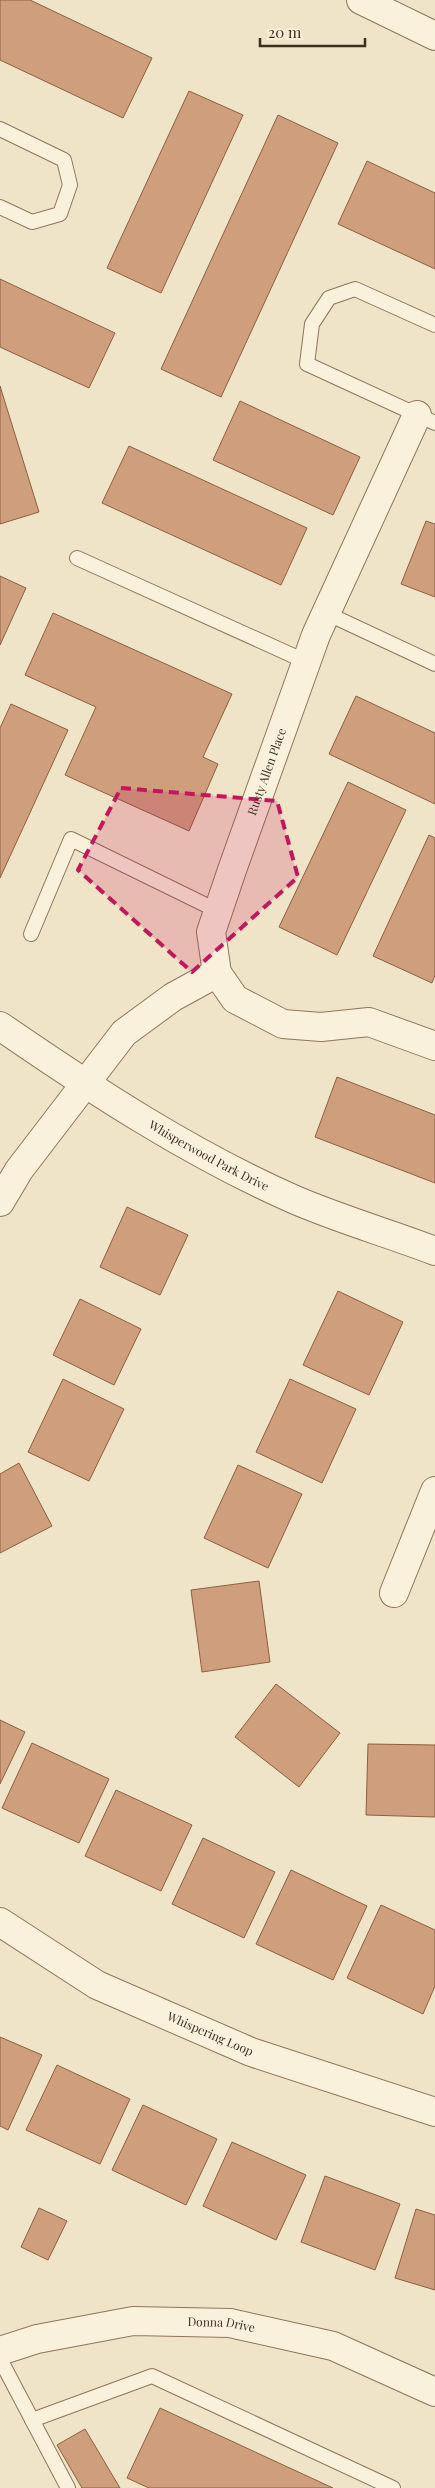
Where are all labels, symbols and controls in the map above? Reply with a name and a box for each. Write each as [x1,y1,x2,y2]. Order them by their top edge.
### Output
scale bar [260,15,365,47]
text: 20 m [268,22,302,42]
street label: Rusty Allen Place [243,726,289,817]
street label: Whisperwood Park Drive [145,1115,272,1194]
street label: Whispering Loop [164,2007,256,2059]
street label: Donna Drive [187,2313,257,2335]

